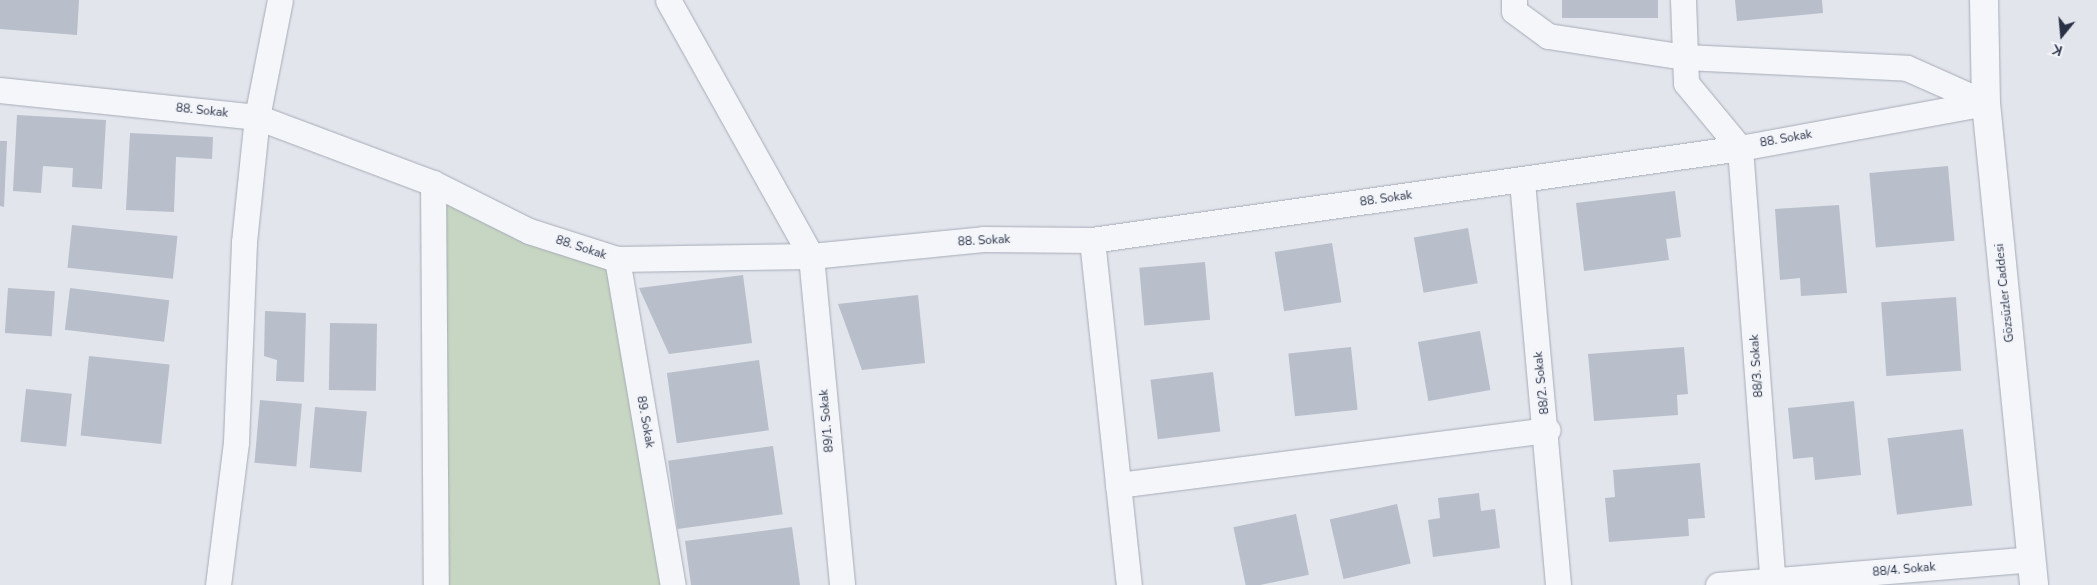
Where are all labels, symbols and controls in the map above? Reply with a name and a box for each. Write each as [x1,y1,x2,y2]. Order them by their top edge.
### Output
north arrow [2037,10,2087,60]
text: K [2050,39,2065,60]
street label: 88. Sokak [175,101,229,121]
street label: 88. Sokak [1759,127,1813,151]
street label: 88. Sokak [1359,188,1413,210]
street label: 88. Sokak [957,232,1011,250]
street label: 88. Sokak [554,233,608,263]
street label: Gözsüzler Caddesi [1993,243,2017,343]
street label: 88/3. Sokak [1748,334,1766,398]
street label: 88/2. Sokak [1532,351,1552,415]
street label: 89/1. Sokak [817,389,837,453]
street label: 89. Sokak [633,395,657,449]
street label: 88/4. Sokak [1872,560,1936,580]

